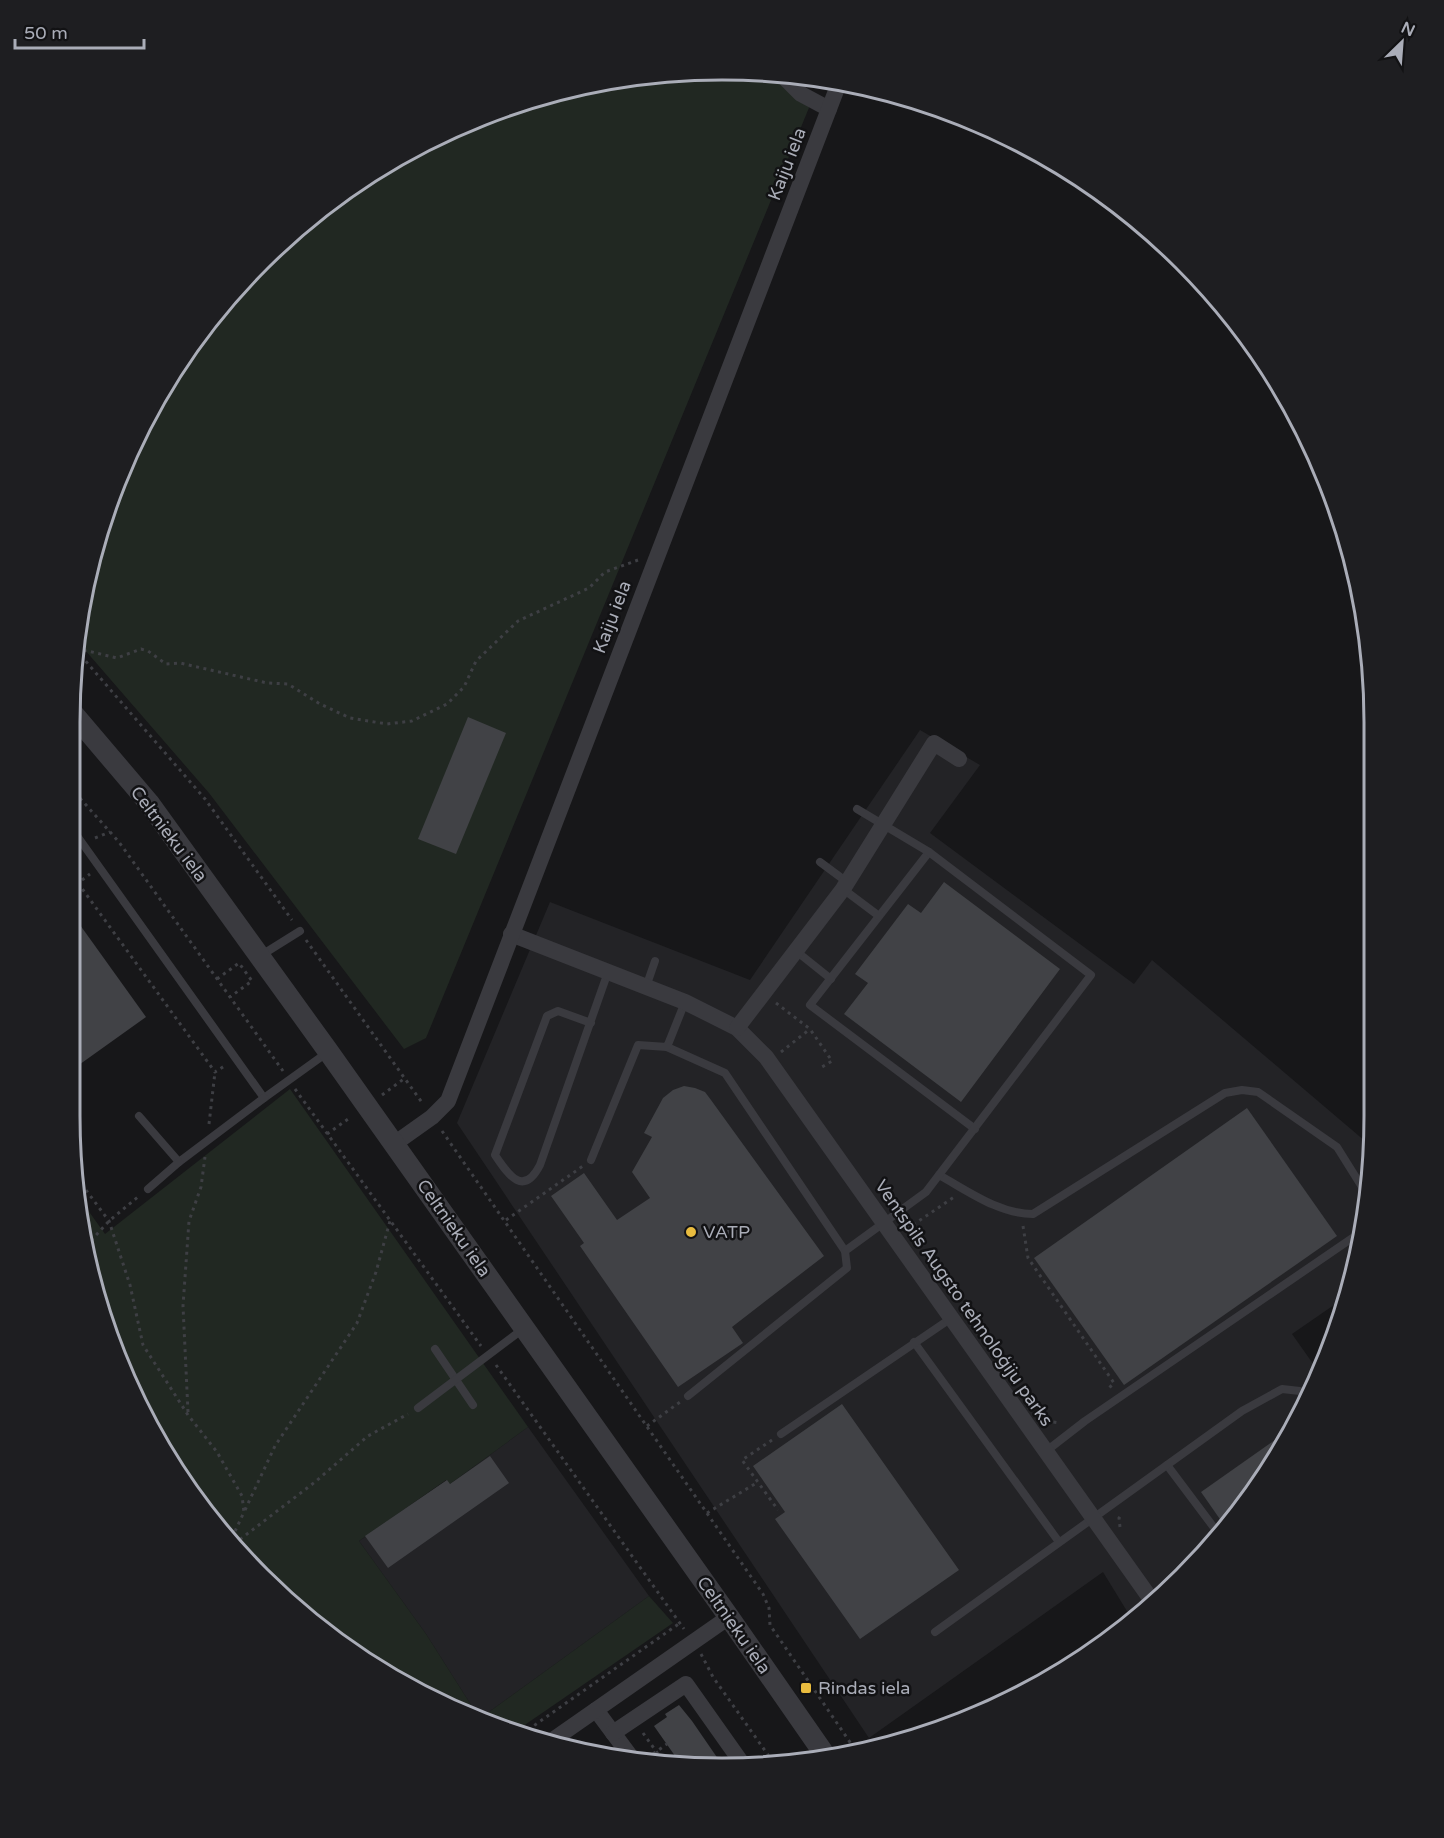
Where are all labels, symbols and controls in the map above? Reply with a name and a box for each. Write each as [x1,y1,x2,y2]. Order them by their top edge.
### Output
scale bar [15,12,144,50]
north arrow [1372,12,1432,72]
text: N [1398,18,1418,41]
text: 50 m [24,22,68,44]
street label: Kaiju iela [763,125,811,203]
street label: Kaiju iela [588,578,636,656]
street label: Celtnieku iela [126,782,212,886]
street label: Celtnieku iela [412,1175,496,1281]
street label: Ventspils Augsto tehnoloģiju parks [870,1175,1058,1431]
place label: VATP [703,1221,750,1243]
marker: VATP [684,1225,698,1239]
street label: Celtnieku iela [692,1572,776,1678]
place label: Rindas iela [818,1677,910,1699]
marker: Rindas iela [799,1681,813,1695]

